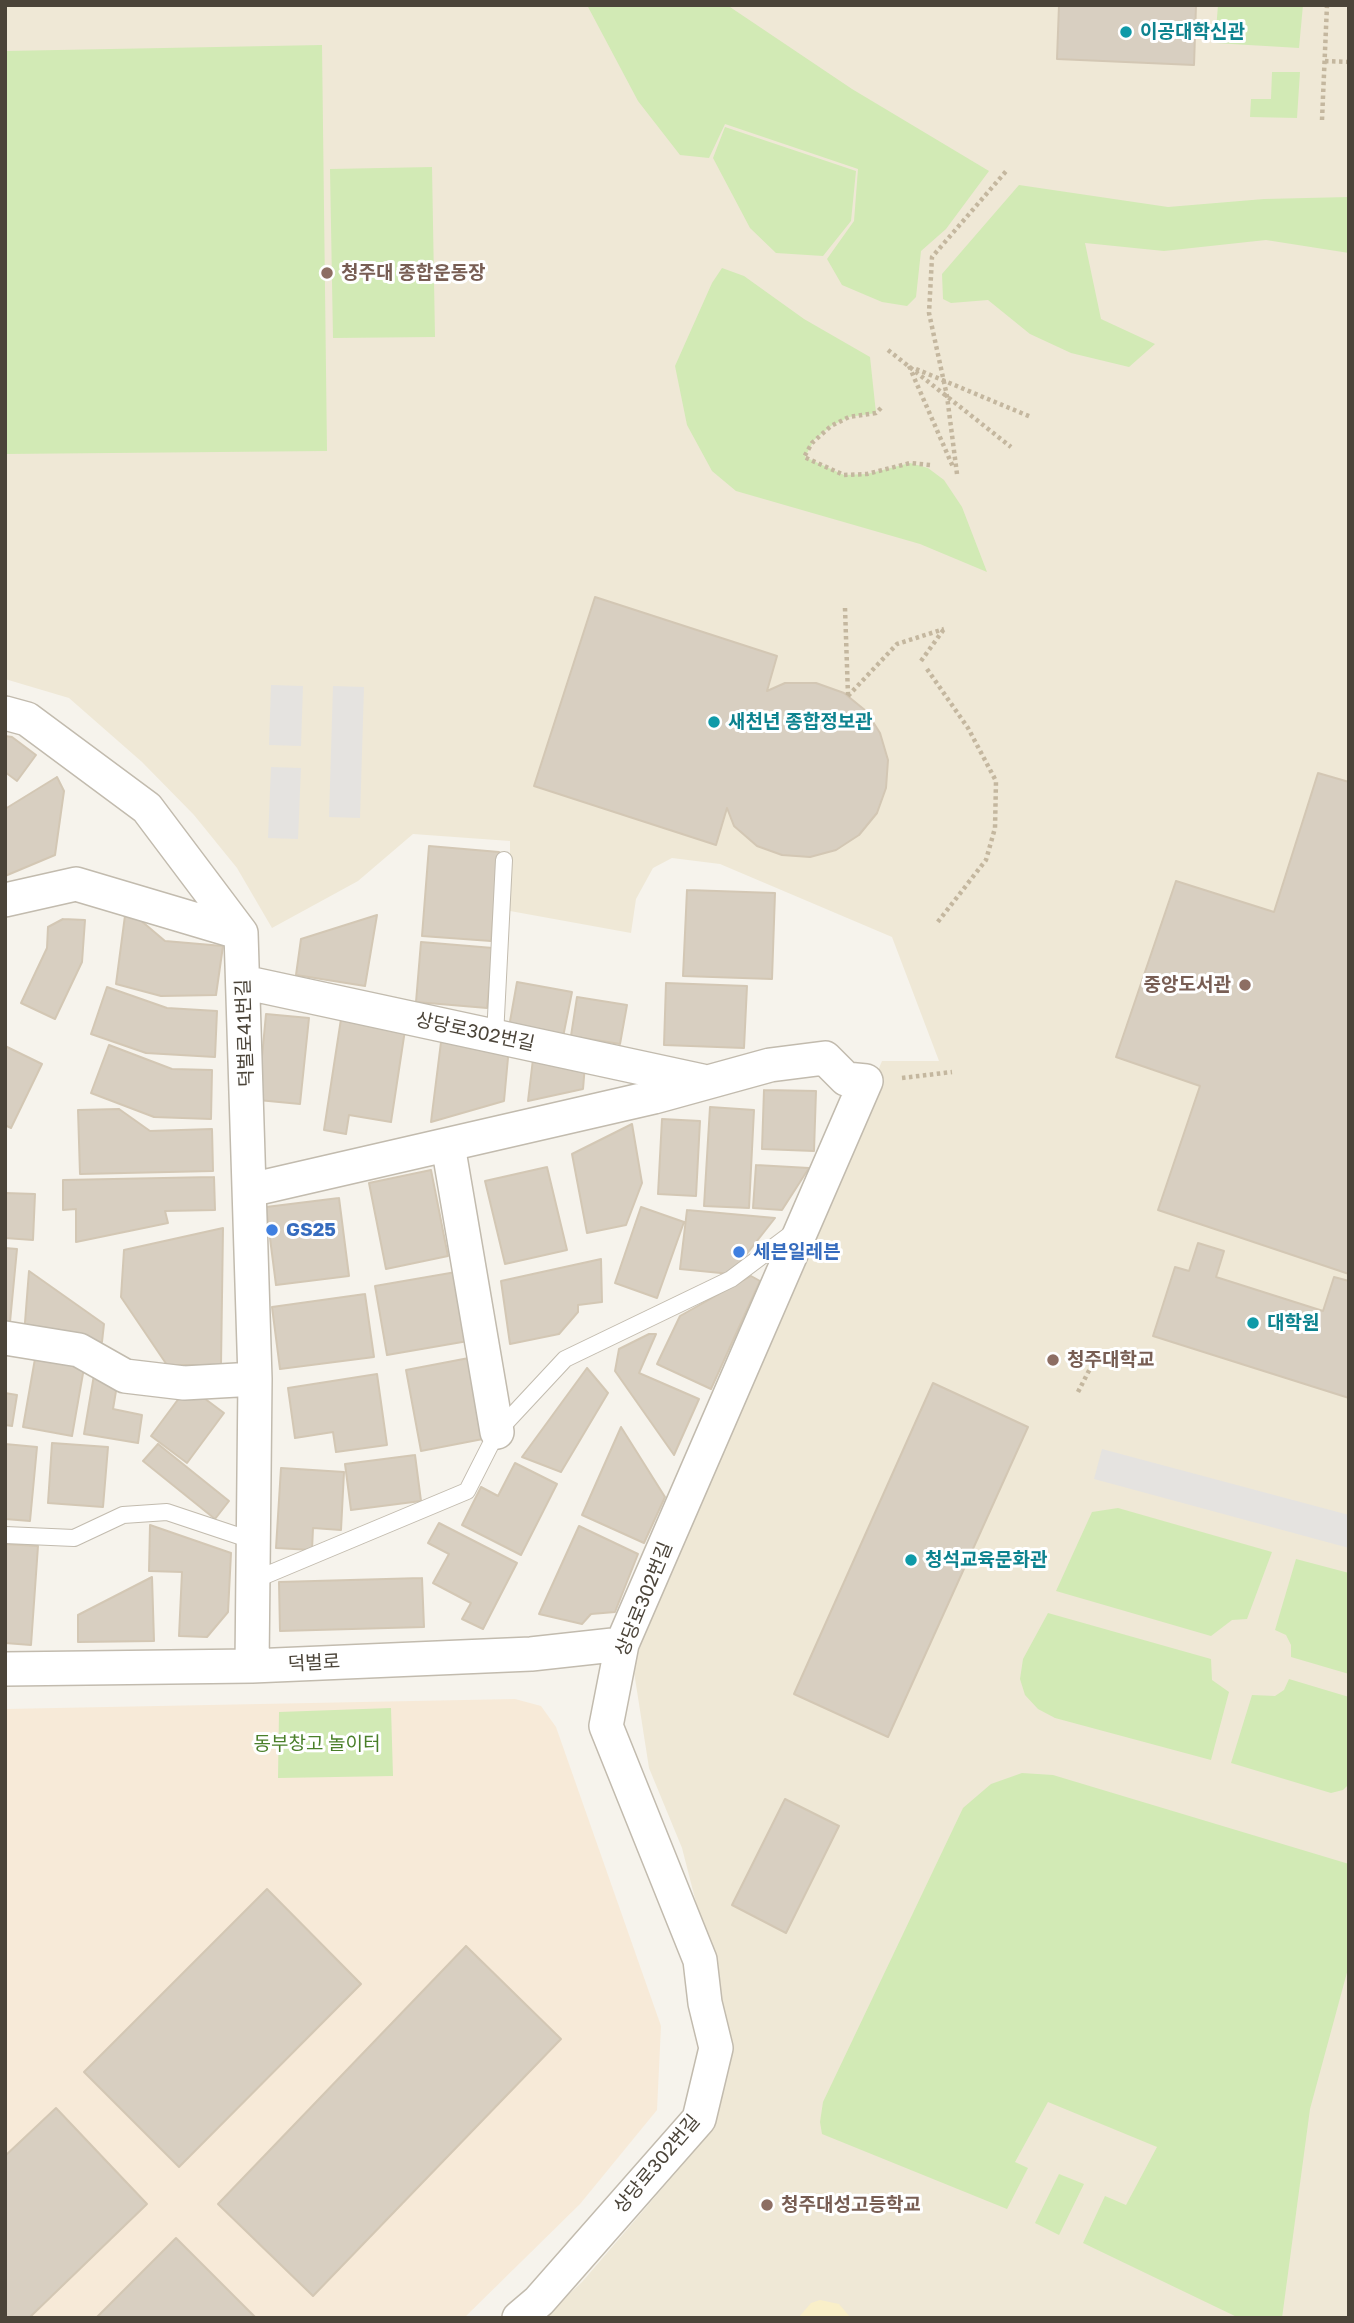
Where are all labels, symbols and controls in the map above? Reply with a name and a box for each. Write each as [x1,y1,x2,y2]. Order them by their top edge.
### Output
place label: 이공대학신관 [1140,21,1245,43]
marker: 이공대학신관 [1118,24,1134,40]
place label: 청주대 종합운동장 [341,262,486,284]
marker: 청주대 종합운동장 [319,265,335,281]
place label: 새천년 종합정보관 [728,711,873,733]
marker: 새천년 종합정보관 [706,714,722,730]
place label: 중앙도서관 [1144,974,1231,996]
marker: 중앙도서관 [1237,977,1253,993]
street label: 덕벌로41번길 [232,979,258,1087]
street label: 상당로302번길 [413,1008,537,1056]
place label: GS25 [286,1219,336,1241]
marker: GS25 [264,1222,280,1238]
place label: 세븐일레븐 [753,1241,840,1263]
marker: 세븐일레븐 [731,1244,747,1260]
place label: 대학원 [1267,1312,1319,1334]
marker: 대학원 [1245,1315,1261,1331]
place label: 청주대학교 [1067,1349,1154,1371]
marker: 청주대학교 [1045,1352,1061,1368]
street label: 상당로302번길 [611,1538,677,1660]
place label: 청석교육문화관 [925,1549,1047,1571]
marker: 청석교육문화관 [903,1552,919,1568]
street label: 덕벌로 [287,1650,341,1676]
park label: 동부창고 놀이터 [253,1733,381,1755]
street label: 상당로302번길 [609,2110,705,2218]
place label: 청주대성고등학교 [781,2194,921,2216]
marker: 청주대성고등학교 [759,2197,775,2213]

